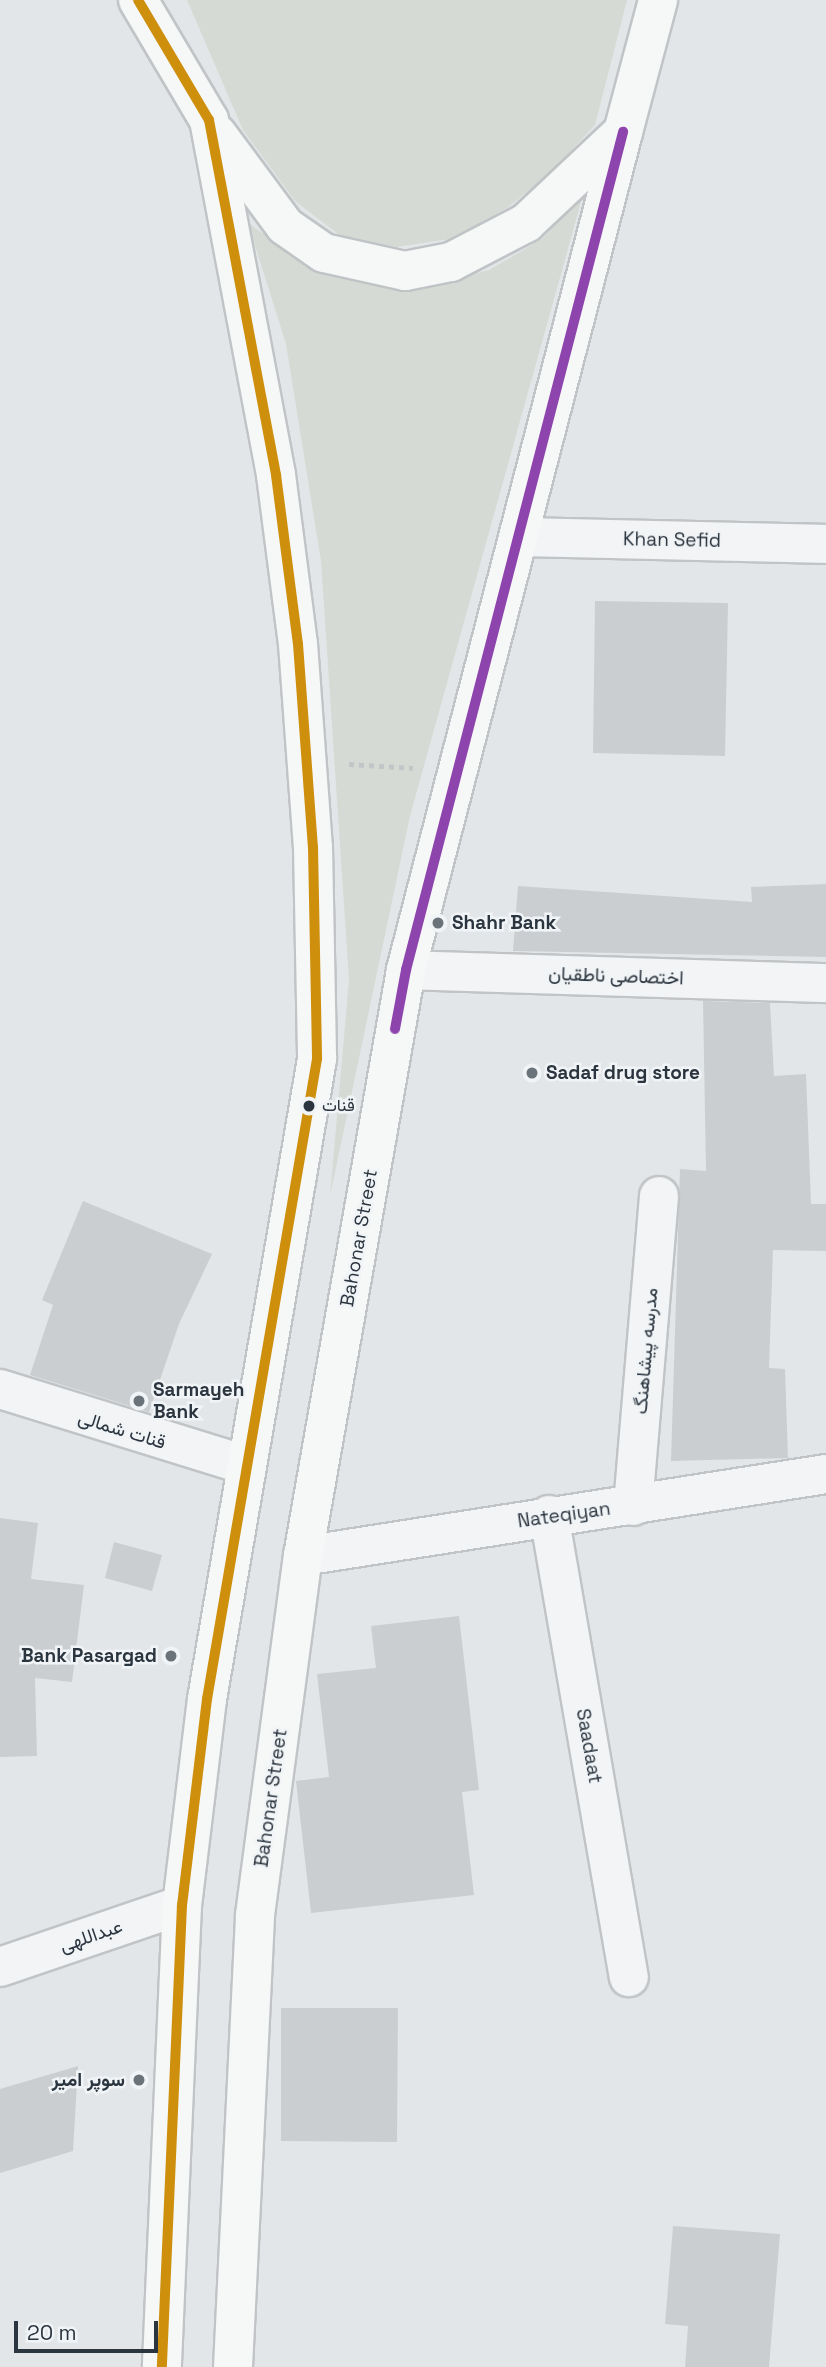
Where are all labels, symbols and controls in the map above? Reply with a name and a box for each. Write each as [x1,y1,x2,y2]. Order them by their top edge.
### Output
street label: Khan Sefid [623,528,721,552]
place label: Shahr Bank [452,912,556,934]
marker: Shahr Bank [430,915,446,931]
street label: اختصاصی ناطقیان [548,962,684,990]
place label: Sadaf drug store [546,1062,700,1084]
marker: Sadaf drug store [524,1065,540,1081]
place label: قنات [322,1096,355,1116]
marker: قنات [302,1099,316,1113]
street label: Bahonar Street [336,1167,382,1309]
street label: مدرسه پیشاهنگ [629,1287,663,1415]
place label: Sarmayeh Bank [153,1379,244,1423]
marker: Sarmayeh Bank [131,1393,147,1409]
street label: قنات شمالى [76,1406,168,1454]
street label: Nateqiyan [516,1497,612,1533]
place label: Bank Pasargad [21,1645,157,1667]
marker: Bank Pasargad [163,1648,179,1664]
street label: Saadaat [571,1707,607,1785]
street label: Bahonar Street [250,1727,292,1869]
street label: عبداللهی [57,1915,125,1957]
place label: سوپر امیر [52,2069,125,2091]
marker: سوپر امیر [131,2072,147,2088]
scale bar [18,2308,161,2352]
text: 20 m [27,2319,77,2346]

